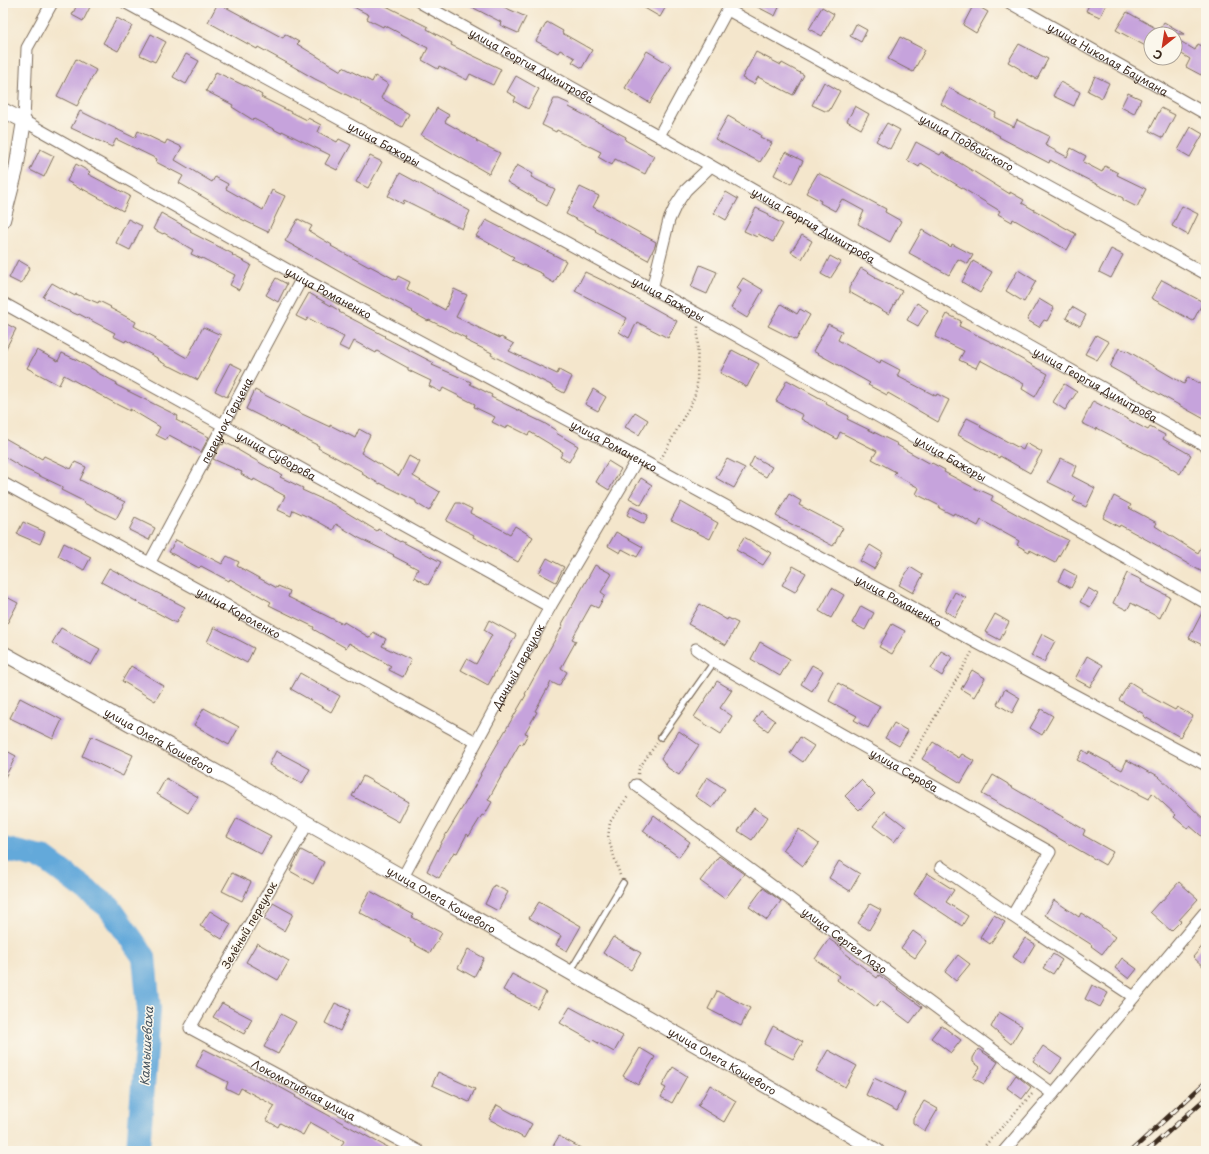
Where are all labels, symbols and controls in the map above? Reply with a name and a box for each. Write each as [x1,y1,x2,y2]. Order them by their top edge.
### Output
street label: улица Николая Баумана [1045,18,1172,100]
street label: улица Георгия Димитрова [467,23,597,107]
north arrow [1143,26,1183,66]
text: С [1150,46,1166,65]
street label: улица Подвойского [917,109,1017,175]
street label: улица Бажоры [345,117,424,170]
street label: улица Георгия Димитрова [749,182,879,267]
street label: улица Романенко [282,262,375,322]
street label: улица Бажоры [630,272,708,325]
street label: улица Георгия Димитрова [1031,342,1161,426]
street label: переулок Герцена [196,374,256,466]
street label: улица Романенко [568,415,661,476]
street label: улица Суворова [234,426,320,484]
street label: улица Бажоры [912,431,990,485]
street label: улица Романенко [852,570,945,631]
street label: улица Короленко [194,582,284,642]
street label: Дачный переулок [487,620,548,713]
street label: улица Олега Кошевого [102,703,217,778]
street label: улица Серова [867,744,942,796]
street label: улица Олега Кошевого [384,861,499,937]
street label: Зелёный переулок [217,878,281,972]
street label: улица Сергея Лазо [799,902,891,977]
water label: Камышеваха [135,1005,157,1086]
street label: улица Олега Кошевого [665,1022,780,1099]
street label: Локомотивная улица [249,1054,359,1124]

